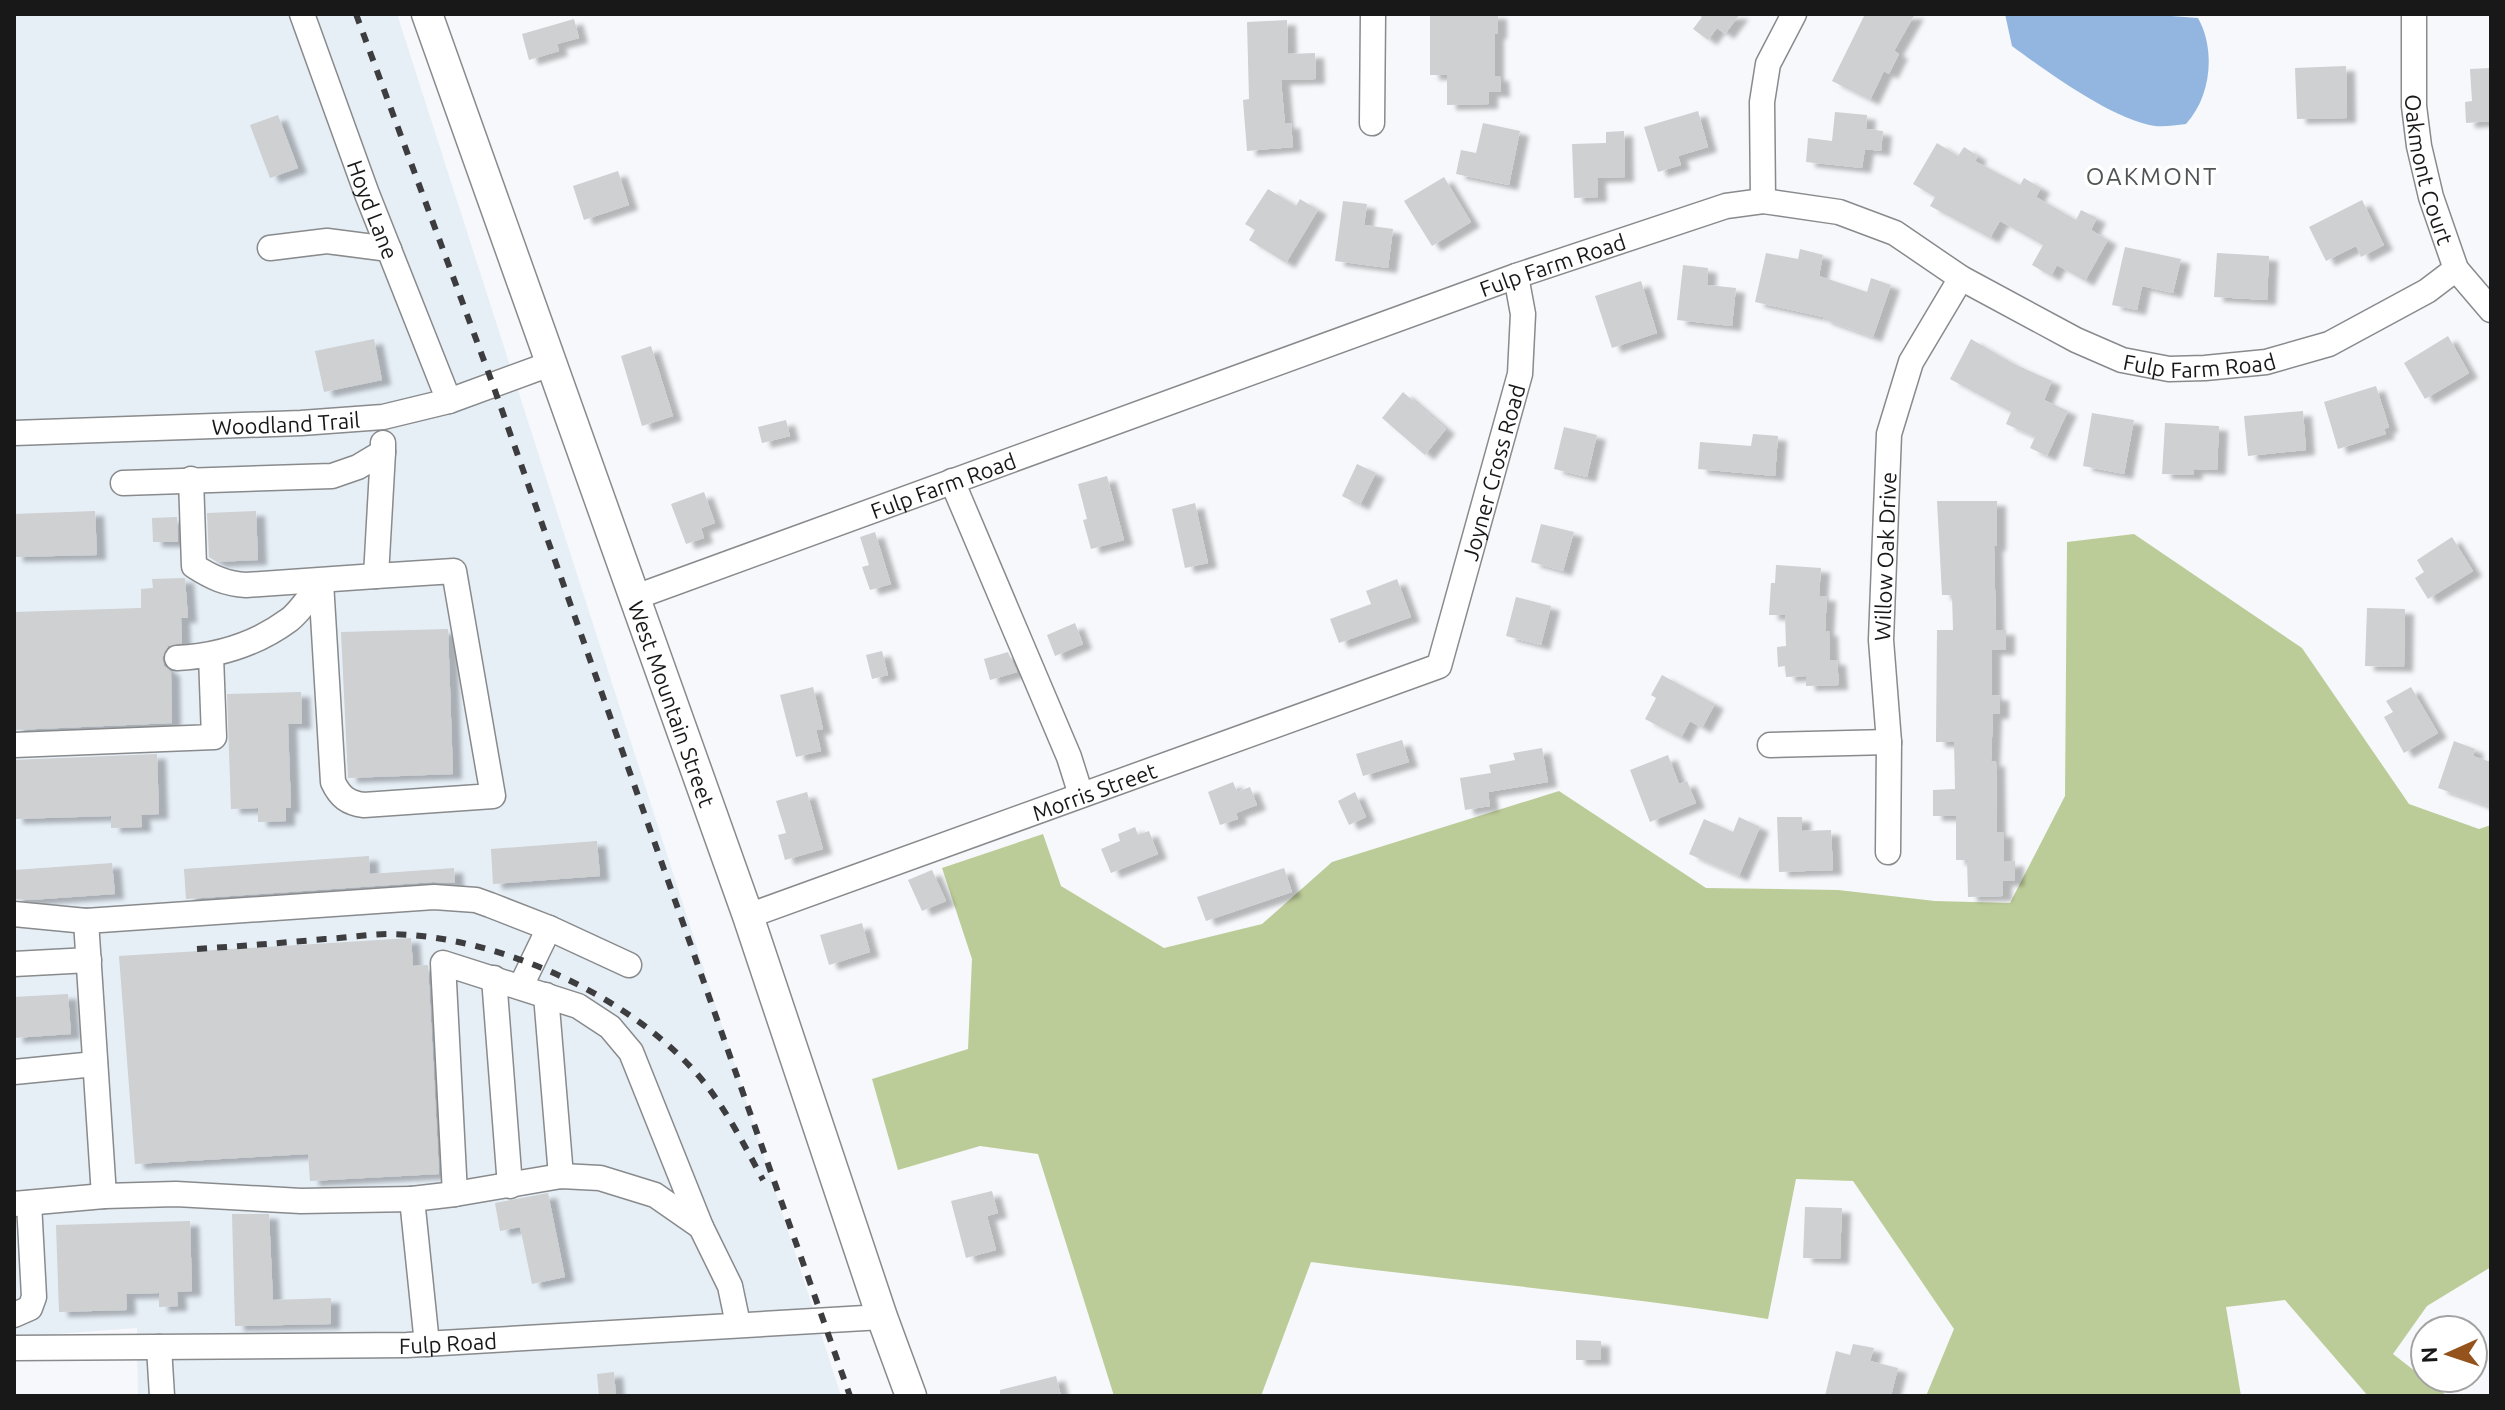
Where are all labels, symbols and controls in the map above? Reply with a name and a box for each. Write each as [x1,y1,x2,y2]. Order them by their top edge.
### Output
street label: Oakmont Court [2402,94,2459,248]
street label: Hoyd Lane [343,157,404,262]
district label: OAKMONT [2086,163,2218,190]
street label: Fulp Farm Road [1476,228,1629,301]
street label: Fulp Farm Road [2121,347,2278,382]
street label: Joyner Cross Road [1456,381,1529,563]
street label: Woodland Trail [211,406,361,439]
street label: Fulp Farm Road [867,447,1019,523]
street label: Willow Oak Drive [1868,471,1900,641]
street label: West Mountain Street [624,597,721,810]
street label: Morris Street [1029,757,1160,825]
north arrow [2409,1314,2489,1394]
street label: Fulp Road [399,1327,498,1358]
text: N [2416,1346,2441,1364]

